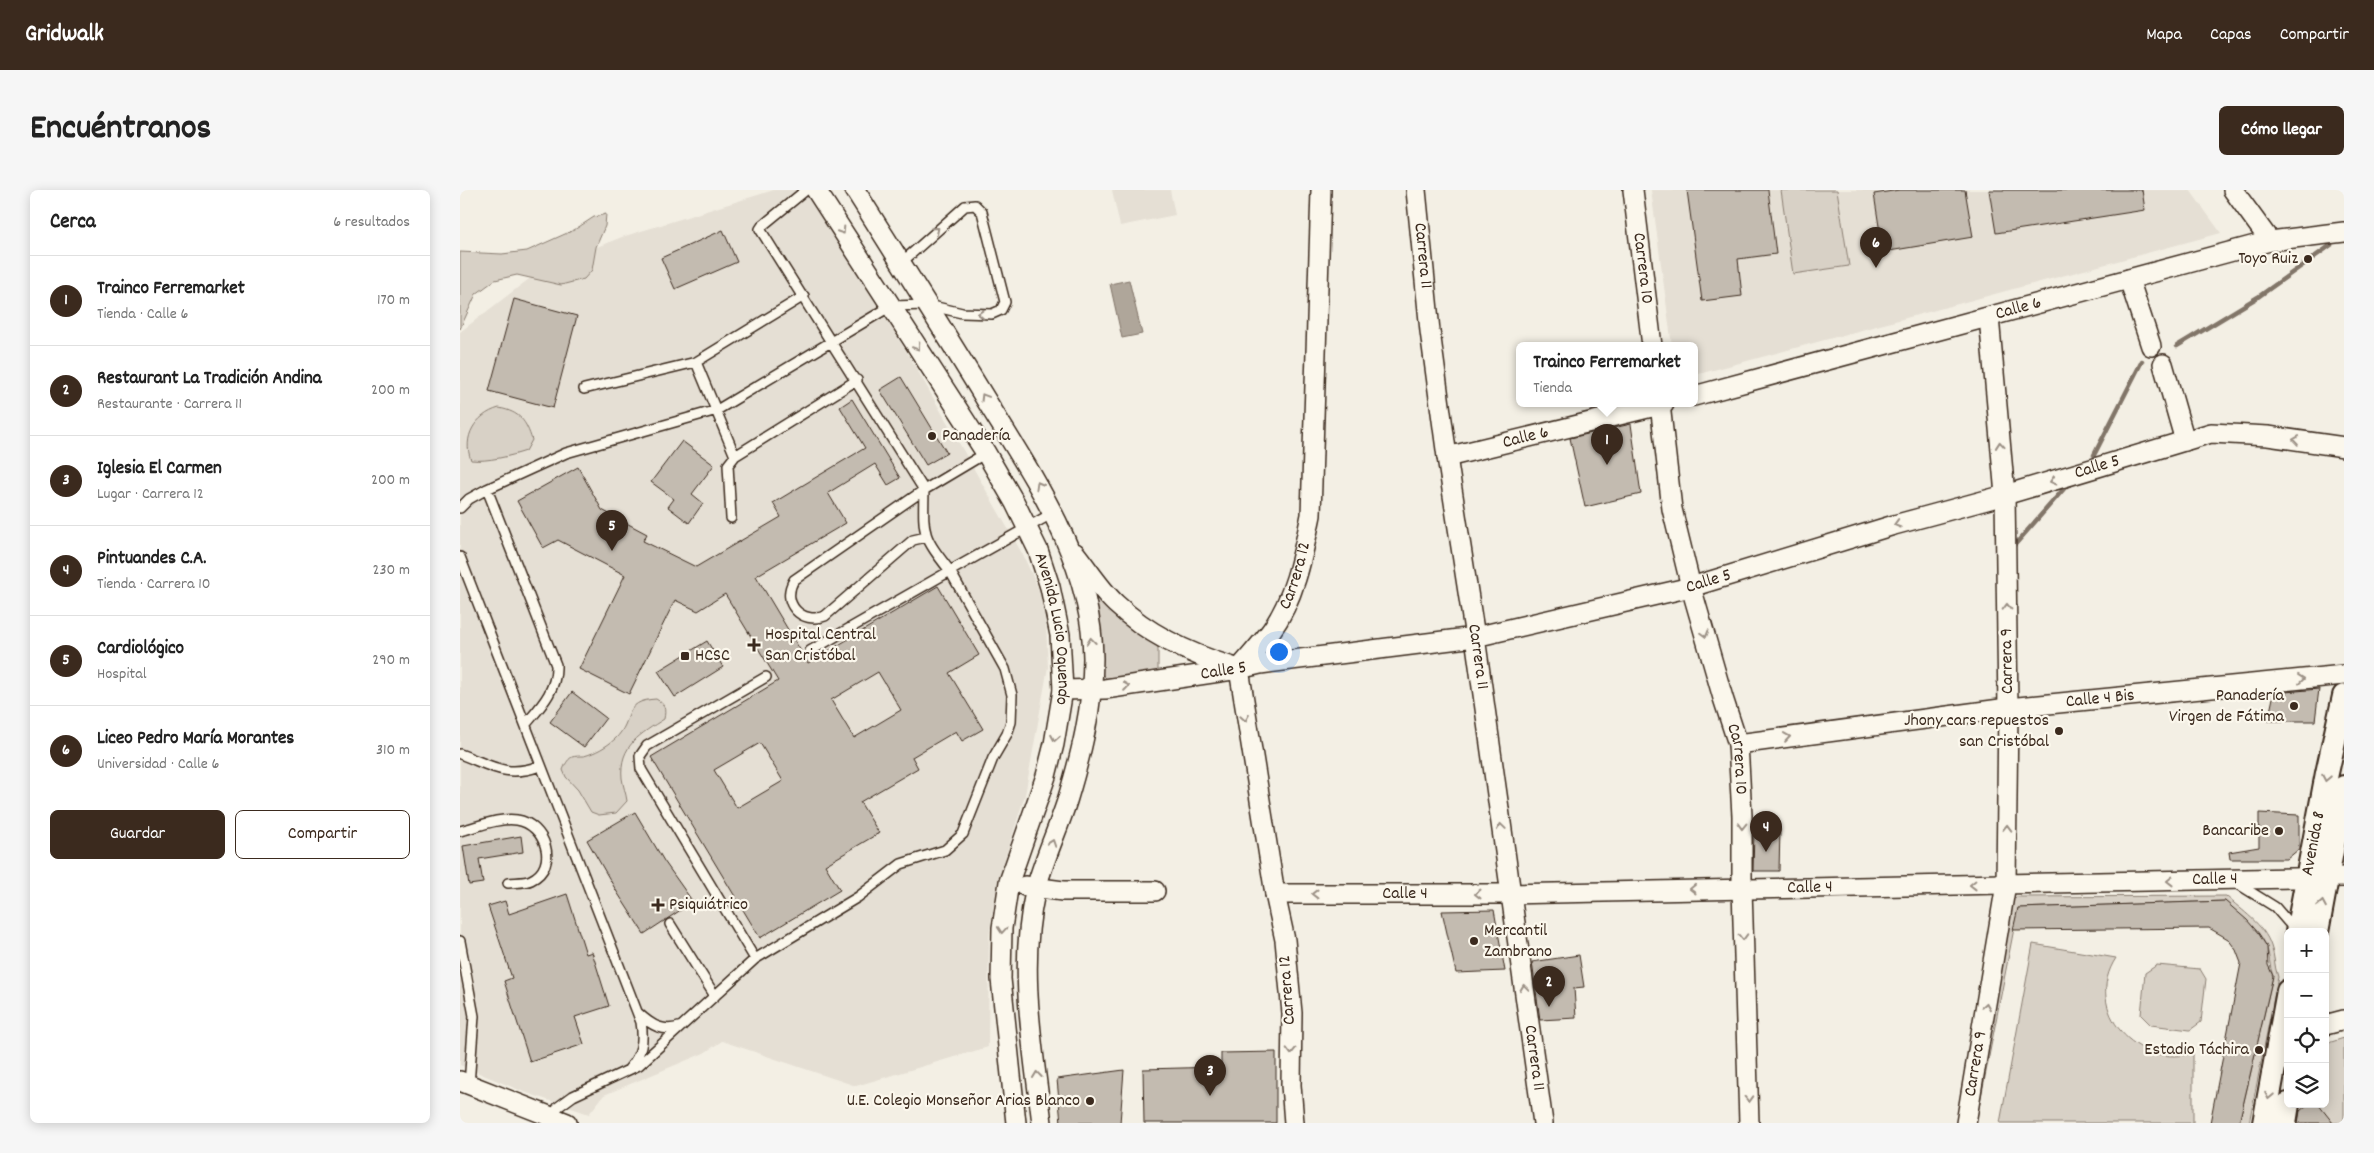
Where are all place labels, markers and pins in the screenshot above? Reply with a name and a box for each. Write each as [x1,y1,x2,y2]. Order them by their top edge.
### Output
pin: 6 [1860,227,1892,268]
place label: Toyo Ruiz [2238,247,2298,272]
marker: Toyo Ruiz [2302,253,2314,265]
place label: Panadería [942,424,1011,449]
pin: 1 [1591,424,1623,465]
marker: Panadería [926,430,938,442]
pin: 5 [596,510,628,551]
place label: Hospital Central San Cristóbal [765,623,877,669]
marker: Hospital Central San Cristóbal [747,638,761,652]
place label: HCSC [695,644,730,669]
marker: HCSC [679,650,691,662]
place label: Panadería Virgen de Fátima [2169,684,2285,730]
marker: Panadería Virgen de Fátima [2288,700,2300,712]
place label: Jhony cars repuestos san Cristóbal [1904,709,2050,755]
marker: Jhony cars repuestos san Cristóbal [2053,725,2065,737]
pin: 4 [1750,811,1782,852]
place label: Bancaribe [2202,819,2269,844]
marker: Bancaribe [2273,825,2285,837]
place label: Psiquiátrico [669,893,748,918]
marker: Psiquiátrico [651,898,665,912]
place label: Mercantil Zambrano [1484,919,1552,965]
marker: Mercantil Zambrano [1468,935,1480,947]
pin: 2 [1533,966,1565,1007]
place label: Estadio Táchira [2144,1038,2250,1063]
marker: Estadio Táchira [2253,1044,2265,1056]
pin: 3 [1194,1055,1226,1096]
place label: U.E. Colegio Monseñor Arias Blanco [846,1089,1080,1114]
marker: U.E. Colegio Monseñor Arias Blanco [1084,1095,1096,1107]

